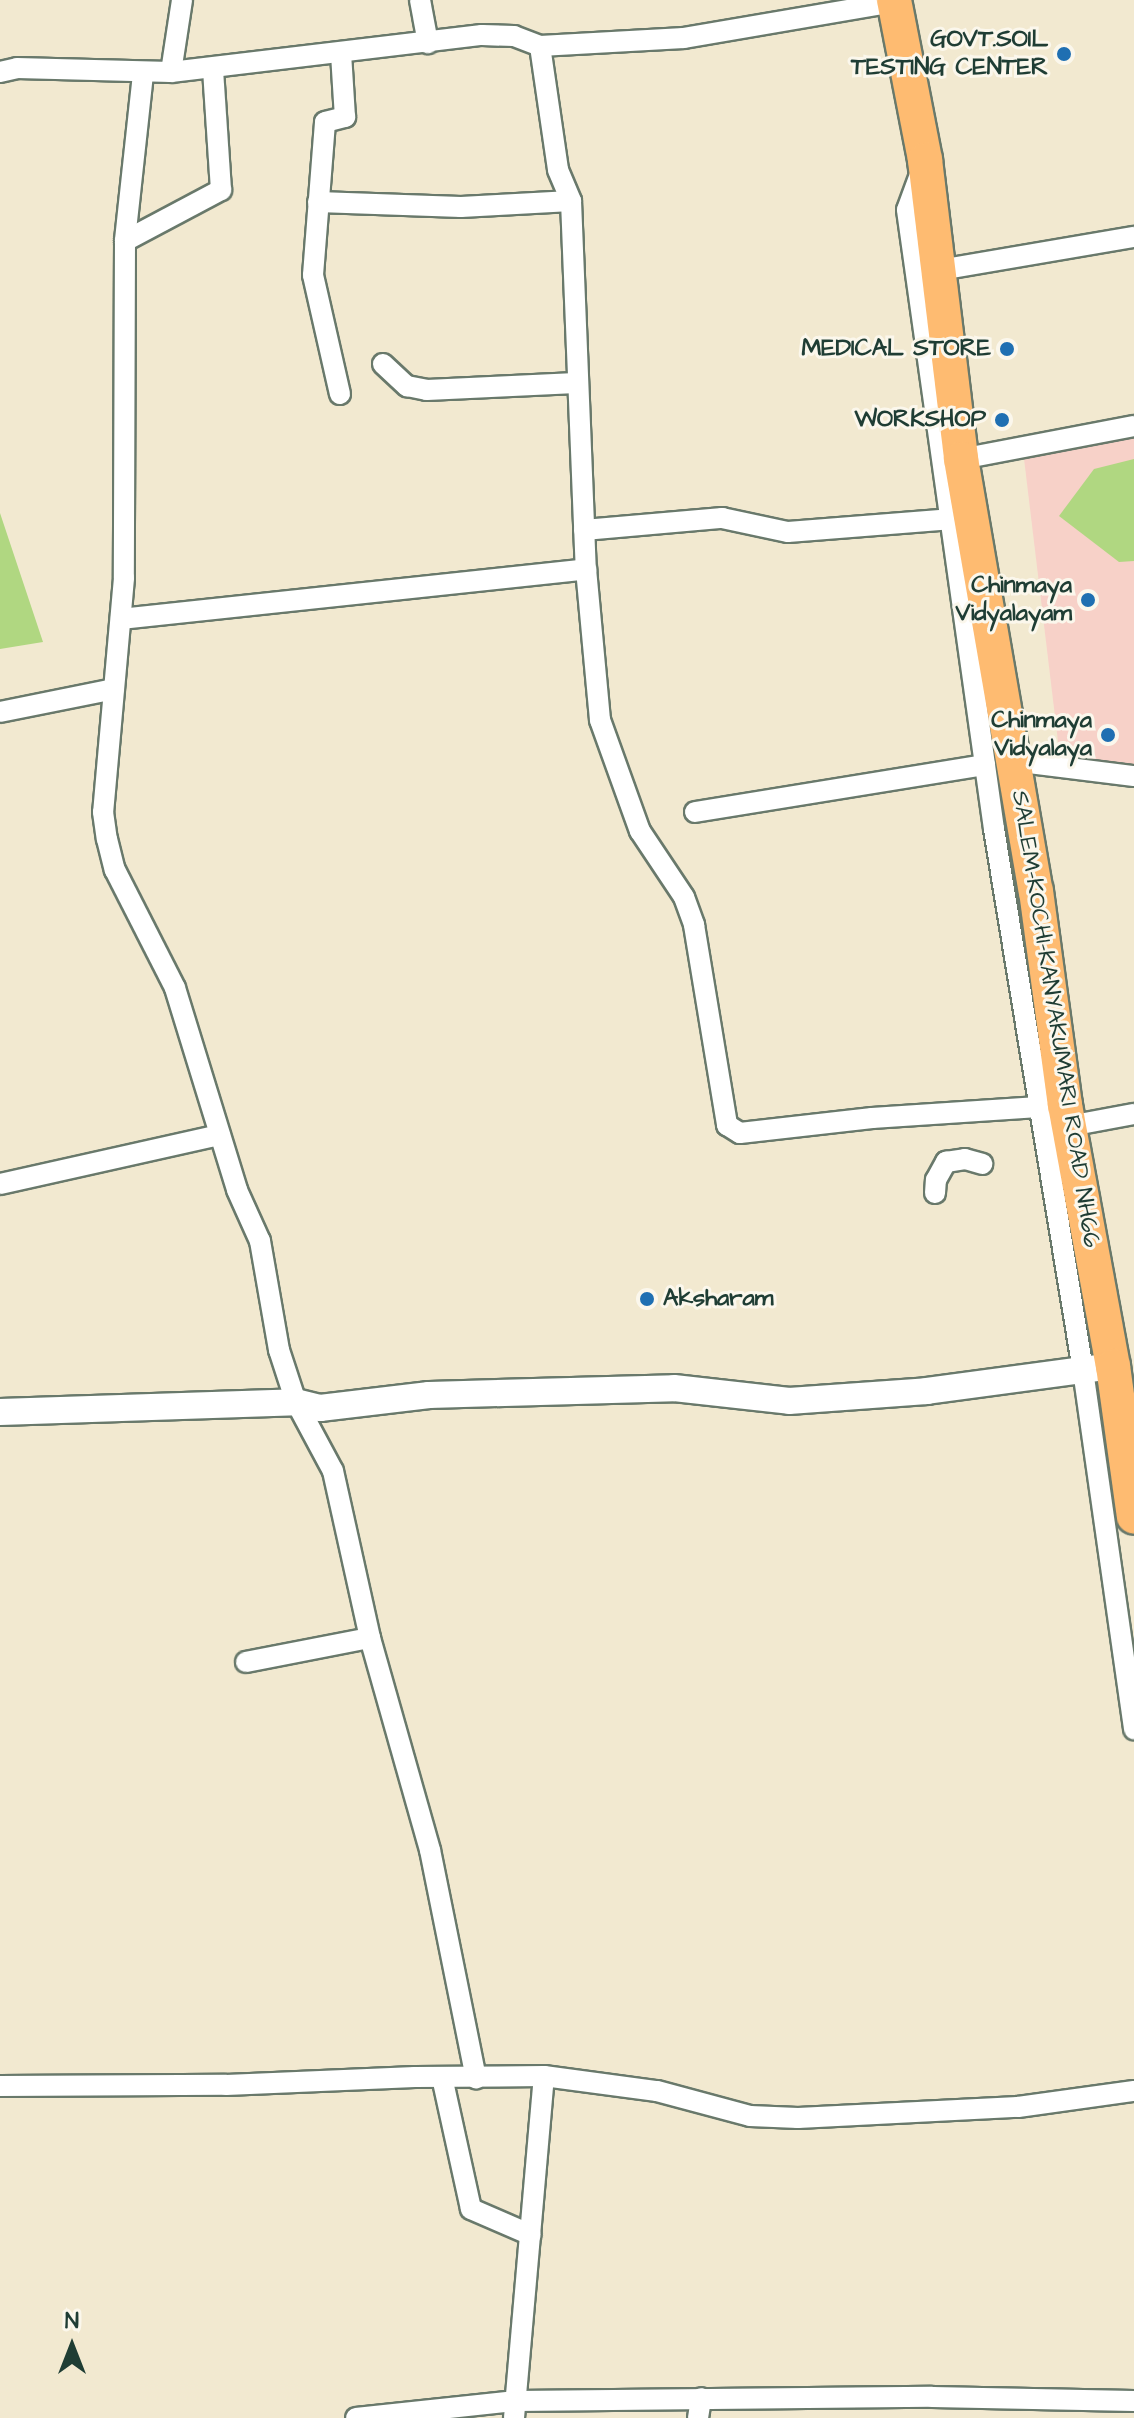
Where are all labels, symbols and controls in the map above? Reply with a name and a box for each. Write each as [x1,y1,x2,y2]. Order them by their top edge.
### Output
place label: GOVT.SOIL TESTING CENTER [851,26,1048,82]
marker: GOVT.SOIL TESTING CENTER [1055,45,1073,63]
place label: MEDICAL STORE [801,335,991,363]
marker: MEDICAL STORE [998,340,1016,358]
place label: WORKSHOP [854,406,986,434]
marker: WORKSHOP [993,411,1011,429]
place label: Chinmaya Vidyalayam [956,572,1072,628]
marker: Chinmaya Vidyalayam [1079,591,1097,609]
place label: Chinmaya Vidyalaya [991,707,1092,763]
marker: Chinmaya Vidyalaya [1099,726,1117,744]
street label: SALEM-KOCHI-KANYAKUMARI ROAD NH66 [1005,788,1105,1250]
place label: Aksharam [663,1285,773,1313]
marker: Aksharam [638,1290,656,1308]
north arrow [32,2306,112,2386]
text: N [65,2306,79,2337]

